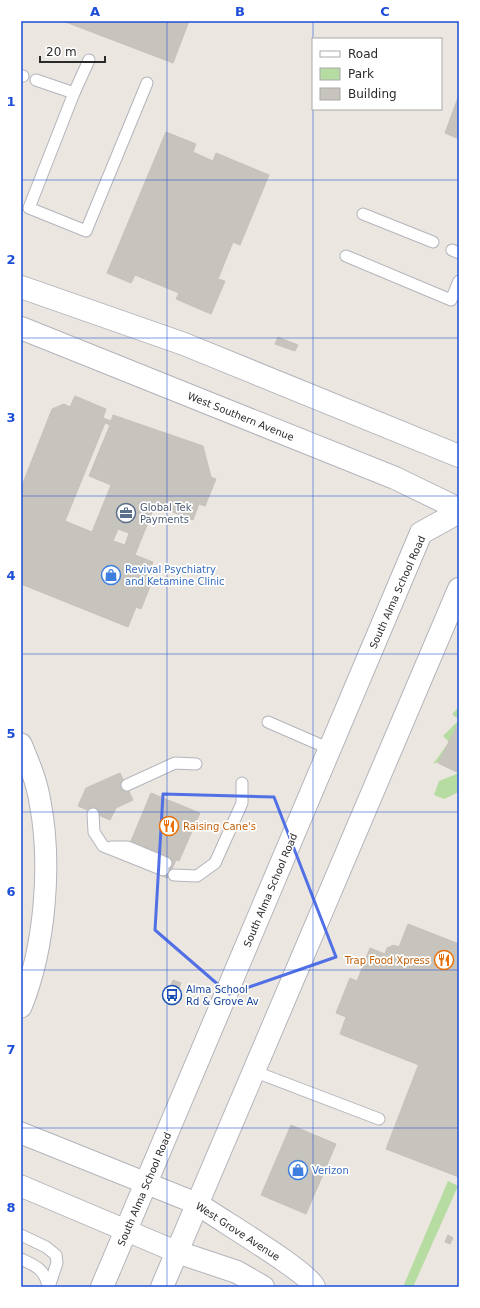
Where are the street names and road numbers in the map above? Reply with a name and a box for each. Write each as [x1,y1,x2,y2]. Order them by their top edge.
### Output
street label: West Southern Avenue [186,390,296,443]
street label: South Alma School Road [368,534,427,650]
street label: South Alma School Road [241,832,299,949]
street label: South Alma School Road [115,1131,173,1248]
street label: West Grove Avenue [194,1200,282,1263]

